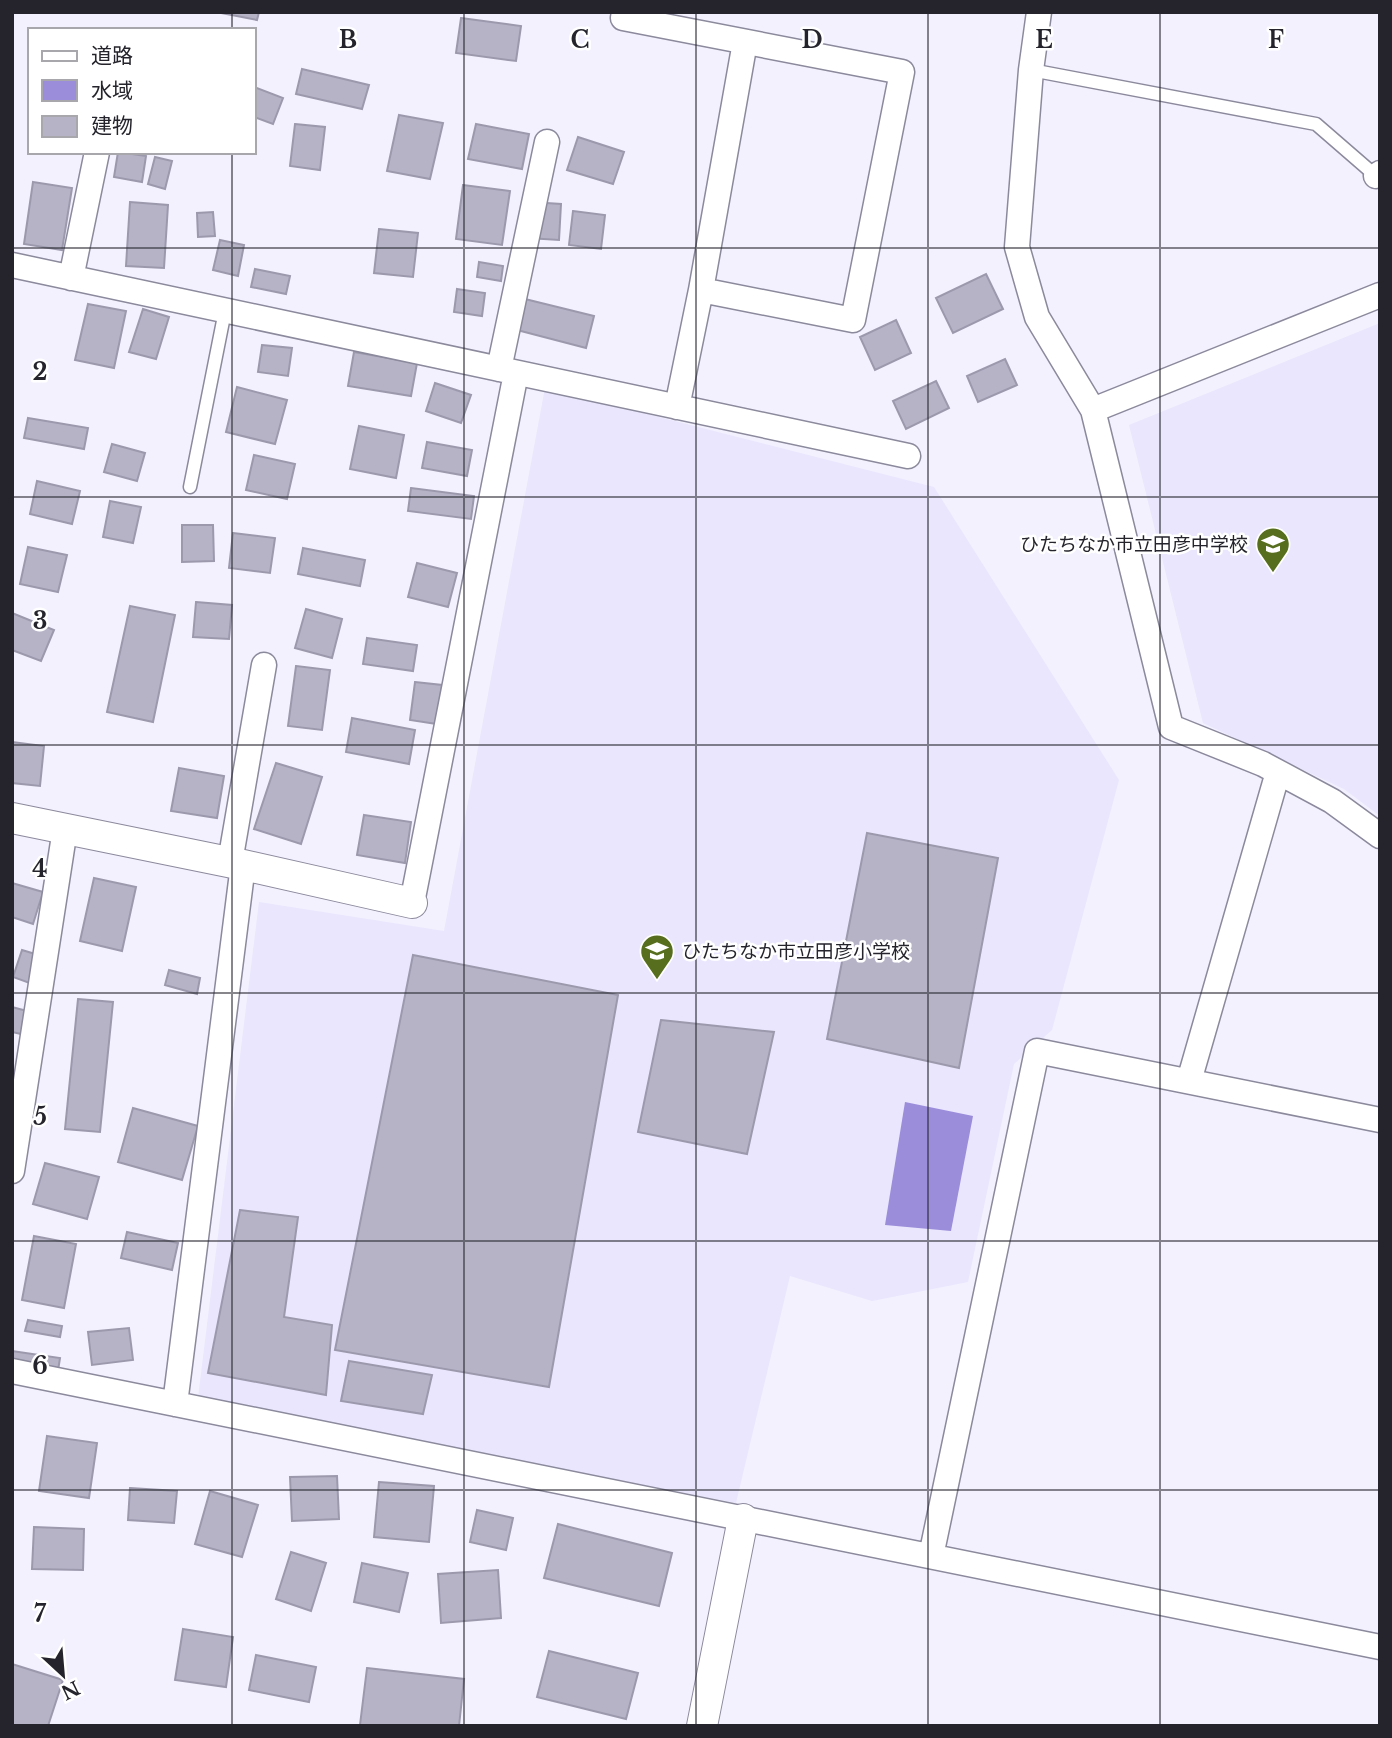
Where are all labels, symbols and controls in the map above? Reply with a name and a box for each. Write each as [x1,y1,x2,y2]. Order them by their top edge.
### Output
text: B [339,26,357,54]
text: C [571,26,589,54]
text: D [801,26,823,54]
text: E [1035,26,1053,54]
text: F [1268,26,1284,54]
legend [28,28,256,154]
text: 道路 [91,43,133,69]
text: 水域 [91,78,133,104]
text: 建物 [91,113,133,139]
text: 2 [33,358,47,386]
school or university icon: ひたちなか市立田彦中学校 [1254,525,1292,574]
place label: ひたちなか市立田彦中学校 [1020,533,1248,556]
text: 3 [33,607,47,635]
text: 4 [32,855,48,883]
school or university icon: ひたちなか市立田彦小学校 [638,932,676,981]
place label: ひたちなか市立田彦小学校 [682,940,910,963]
text: 5 [33,1103,47,1131]
text: 6 [32,1352,48,1380]
text: 7 [34,1600,47,1628]
north arrow [28,1640,98,1710]
text: N [57,1676,83,1704]

